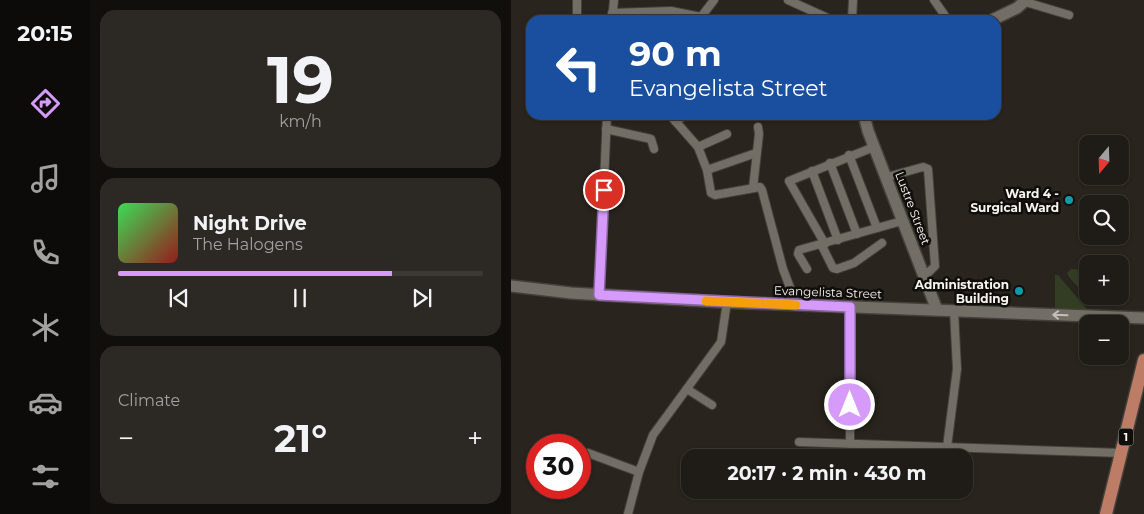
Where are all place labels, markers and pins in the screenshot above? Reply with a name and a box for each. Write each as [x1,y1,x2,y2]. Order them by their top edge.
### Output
pin [583,169,625,211]
place label: Ward 4 - Surgical Ward [970,186,1059,215]
marker: Ward 4 - Surgical Ward [1063,194,1075,206]
place label: Administration Building [914,277,1009,306]
marker: Administration Building [1013,285,1025,297]

